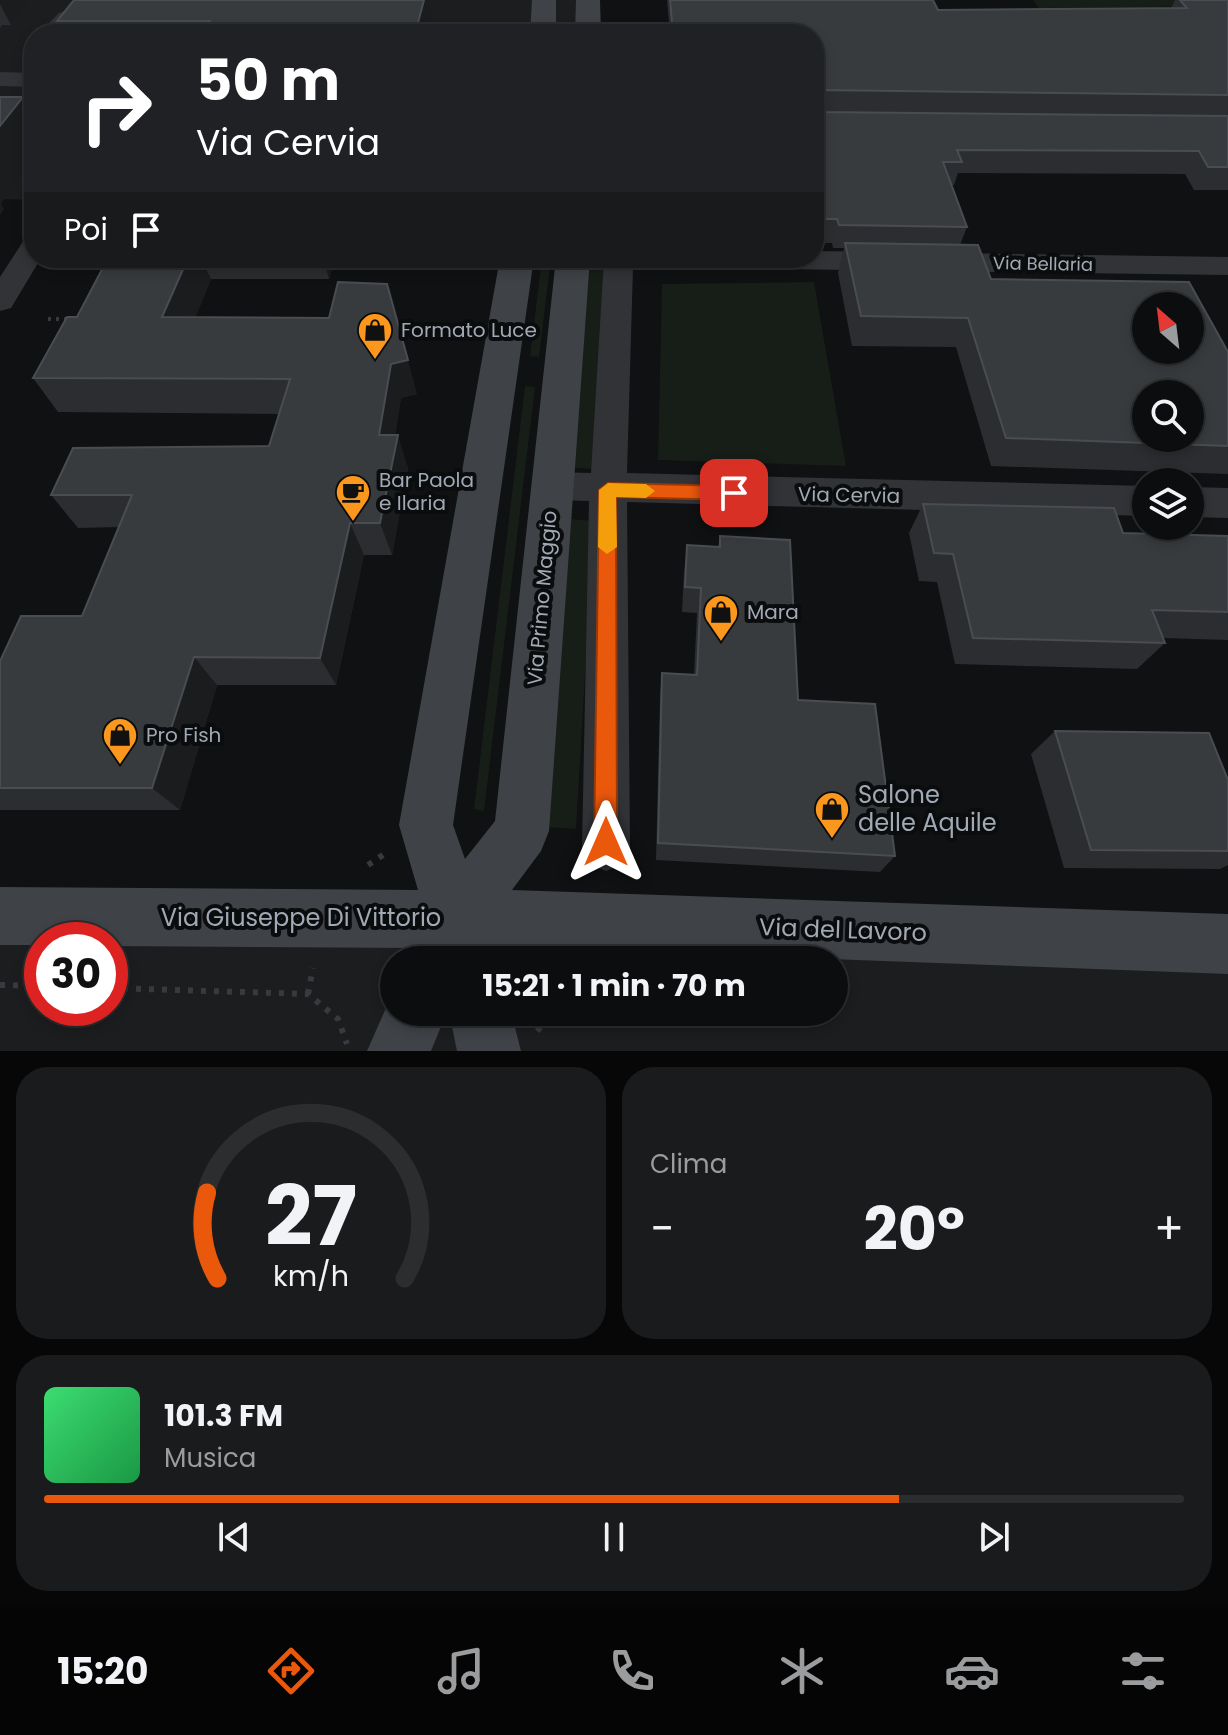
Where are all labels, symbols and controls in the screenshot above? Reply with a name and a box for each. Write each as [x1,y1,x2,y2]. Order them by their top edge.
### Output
text: 50 m [196,41,340,120]
icon: right [64,56,168,160]
text: Via Cervia [196,117,380,168]
text: Poi [64,208,108,251]
icon: arrive [124,208,168,252]
street label: Via Bellaria [993,250,1093,277]
north arrow [1132,292,1204,364]
map controls [1132,292,1204,540]
shop icon: Formato Luce [356,311,394,361]
place label: Formato Luce [401,316,537,344]
button: search [1132,380,1204,452]
pin [700,459,768,527]
place label: Bar Paola e Ilaria [379,466,474,517]
button: layers [1132,468,1204,540]
icon: arrive [712,471,756,515]
cafe icon: Bar Paola e Ilaria [334,473,372,523]
street label: Via Cervia [798,480,900,510]
street label: Via Primo Maggio [520,509,564,687]
shop icon: Mara [702,593,740,643]
place label: Mara [747,598,799,626]
shop icon: Pro Fish [101,716,139,766]
place label: Pro Fish [146,721,221,749]
place label: Salone delle Aquile [858,778,997,839]
shop icon: Salone delle Aquile [813,790,851,840]
position arrow [564,800,648,884]
street label: Via Giuseppe Di Vittorio [161,901,441,934]
street label: Via del Lavoro [759,910,927,949]
speed limit sign: 30 [24,922,128,1026]
text: 15:21 · 1 min · 70 m [482,964,746,1007]
text: Clima [650,1146,727,1182]
text: 27 [265,1158,357,1274]
text: 20° [864,1187,965,1271]
text: − [650,1198,674,1259]
text: + [1154,1198,1184,1259]
text: km/h [273,1256,349,1296]
text: 101.3 FM [164,1394,283,1437]
text: Musica [164,1440,256,1476]
icon: previous [212,1515,256,1559]
icon: pause [592,1515,636,1559]
icon: next [972,1515,1016,1559]
icon: directions [263,1643,319,1699]
icon: music [433,1643,489,1699]
icon: phone [604,1643,660,1699]
icon: climate [774,1643,830,1699]
icon: car [944,1643,1000,1699]
icon: filters [1115,1643,1171,1699]
text: 15:20 [57,1646,148,1697]

